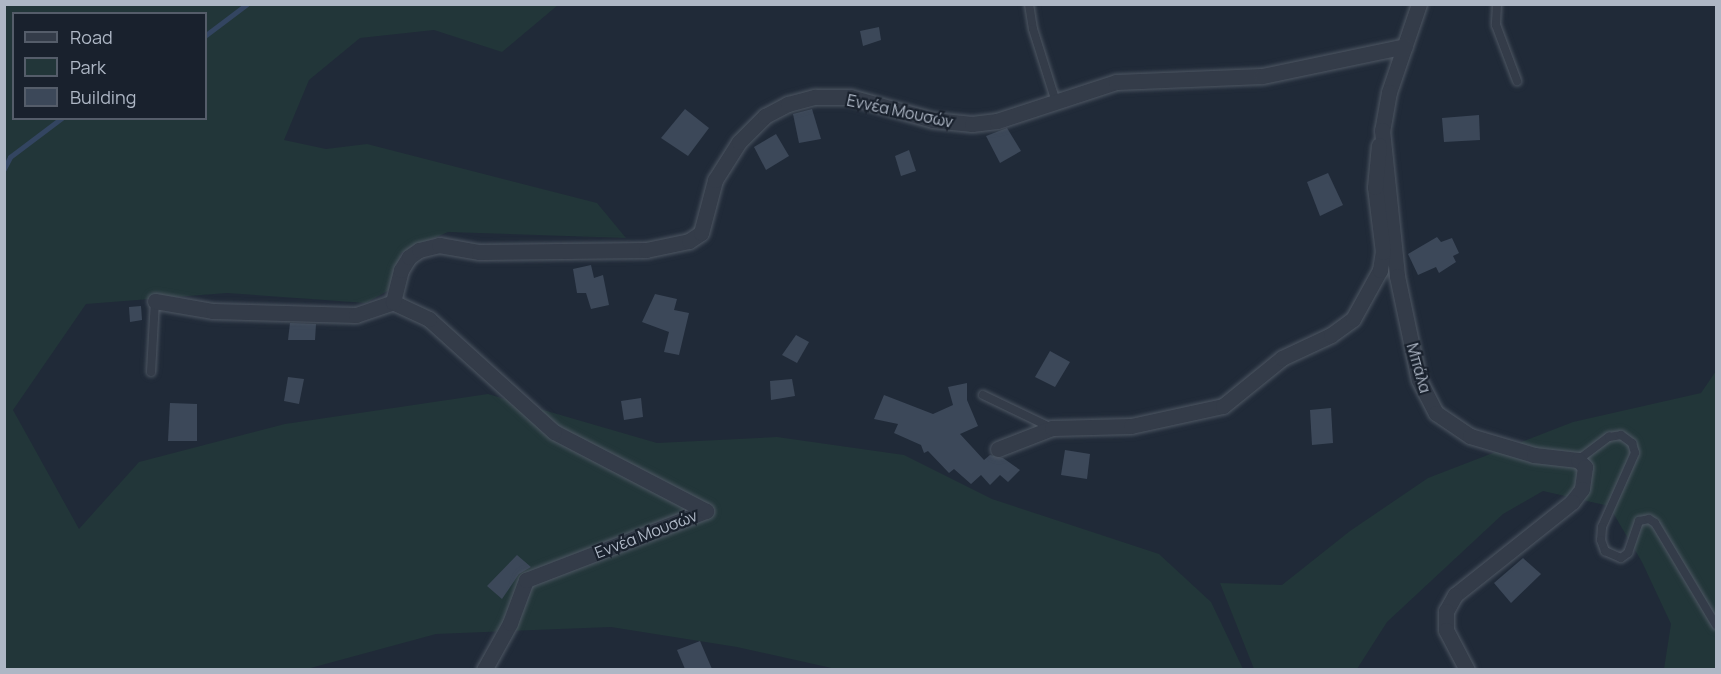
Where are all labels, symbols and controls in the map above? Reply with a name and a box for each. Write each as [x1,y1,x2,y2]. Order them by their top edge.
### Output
legend [12,12,207,120]
text: Road [70,25,113,49]
text: Park [70,55,106,79]
text: Building [70,85,136,109]
street label: Εννέα Μουσών [845,90,955,132]
street label: Μπάλα [1403,341,1435,395]
street label: Εννέα Μουσών [592,506,700,562]

